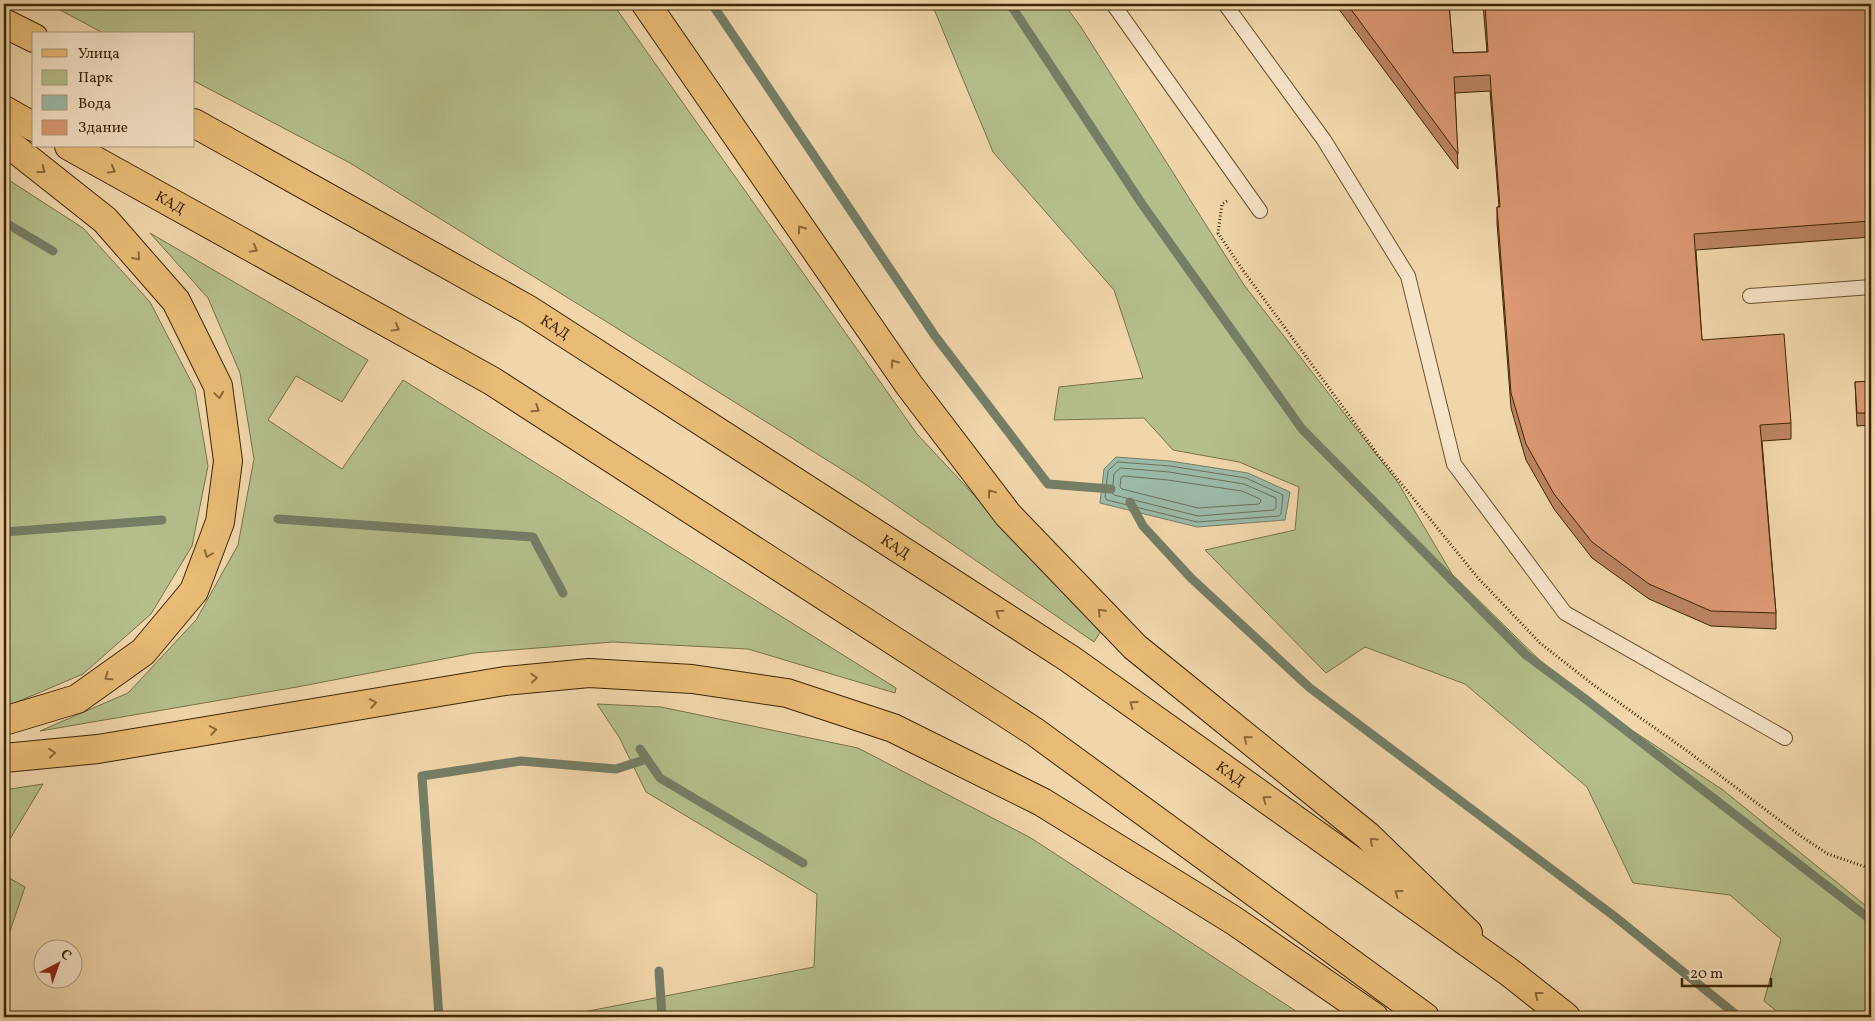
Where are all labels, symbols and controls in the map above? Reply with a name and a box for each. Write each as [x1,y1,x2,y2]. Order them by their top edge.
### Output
legend [32,32,195,148]
text: Улица [78,44,120,65]
text: Парк [78,68,113,89]
text: Вода [78,94,111,115]
text: Здание [78,118,128,139]
one-way arrow [36,164,45,172]
one-way arrow [106,164,115,174]
street label: КАД [151,187,189,221]
one-way arrow [798,225,807,235]
one-way arrow [249,242,258,252]
one-way arrow [131,251,140,260]
street label: КАД [536,311,574,346]
one-way arrow [391,321,400,331]
one-way arrow [891,359,900,368]
one-way arrow [213,391,224,399]
one-way arrow [531,403,540,413]
one-way arrow [988,489,997,499]
street label: КАД [876,530,914,565]
one-way arrow [204,549,214,558]
one-way arrow [1098,609,1107,618]
one-way arrow [995,610,1004,620]
one-way arrow [104,671,114,680]
one-way arrow [530,673,538,684]
one-way arrow [369,698,378,708]
one-way arrow [1130,701,1139,711]
one-way arrow [209,725,217,735]
one-way arrow [1244,736,1253,744]
one-way arrow [49,748,57,759]
street label: КАД [1211,757,1249,793]
one-way arrow [1262,796,1272,805]
one-way arrow [1370,838,1379,847]
one-way arrow [1394,890,1404,899]
north arrow [32,938,82,988]
text: С [56,945,75,965]
scale bar [1682,956,1771,988]
text: 20 m [1690,964,1723,985]
one-way arrow [1534,991,1543,1000]

